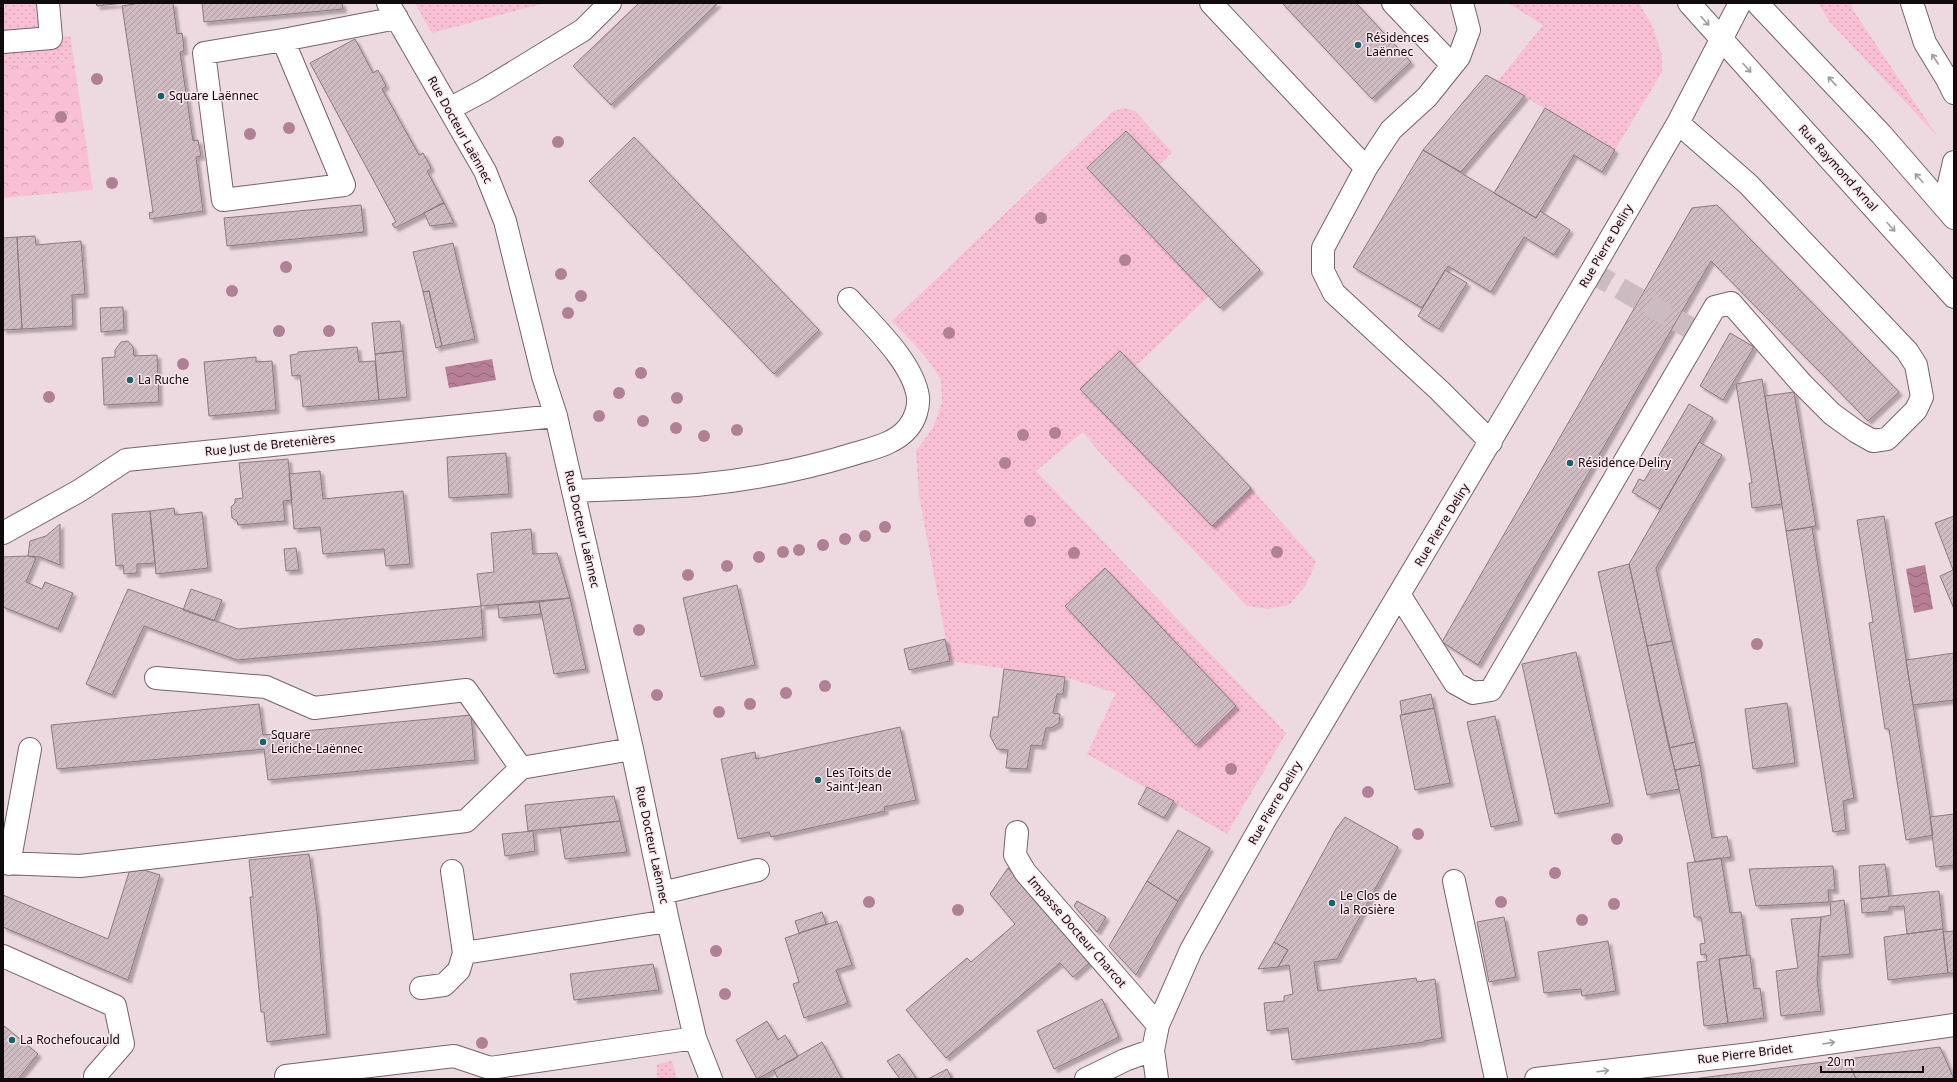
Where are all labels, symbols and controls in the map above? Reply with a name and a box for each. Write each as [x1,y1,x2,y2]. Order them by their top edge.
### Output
one-way arrow [1700,16,1710,26]
place label: Résidences Laënnec [1366,29,1429,60]
marker: Résidences Laënnec [1353,40,1363,50]
one-way arrow [1931,54,1939,65]
one-way arrow [1743,63,1752,73]
street label: Rue Docteur Laënnec [424,73,497,187]
one-way arrow [1827,76,1837,86]
place label: Square Laënnec [169,87,259,104]
marker: Square Laënnec [156,91,166,101]
street label: Rue Raymond Arnal [1795,121,1882,215]
one-way arrow [1915,172,1924,183]
street label: Rue Pierre Deliry [1575,200,1637,291]
one-way arrow [1886,221,1895,231]
place label: La Ruche [138,371,189,388]
marker: La Ruche [125,375,135,385]
street label: Rue Just de Bretenières [204,429,336,460]
place label: Résidence Deliry [1578,454,1672,471]
marker: Résidence Deliry [1565,458,1575,468]
street label: Rue Docteur Laënnec [561,468,604,590]
street label: Rue Pierre Deliry [1410,479,1474,570]
place label: Square Leriche-Laënnec [271,726,363,757]
marker: Square Leriche-Laënnec [258,737,268,747]
street label: Rue Pierre Deliry [1244,757,1306,848]
place label: Les Toits de Saint-Jean [826,764,892,795]
marker: Les Toits de Saint-Jean [813,775,823,785]
street label: Rue Docteur Laënnec [632,784,673,906]
street label: Impasse Docteur Charcot [1024,872,1131,992]
place label: Le Clos de la Rosière [1340,887,1397,918]
marker: Le Clos de la Rosière [1327,898,1337,908]
place label: La Rochefoucauld [20,1031,120,1048]
marker: La Rochefoucauld [7,1035,17,1045]
street label: Rue Pierre Bridet [1696,1039,1794,1068]
one-way arrow [1822,1039,1835,1047]
scale bar [1821,1048,1923,1074]
text: 20 m [1827,1053,1855,1070]
one-way arrow [1596,1067,1609,1075]

